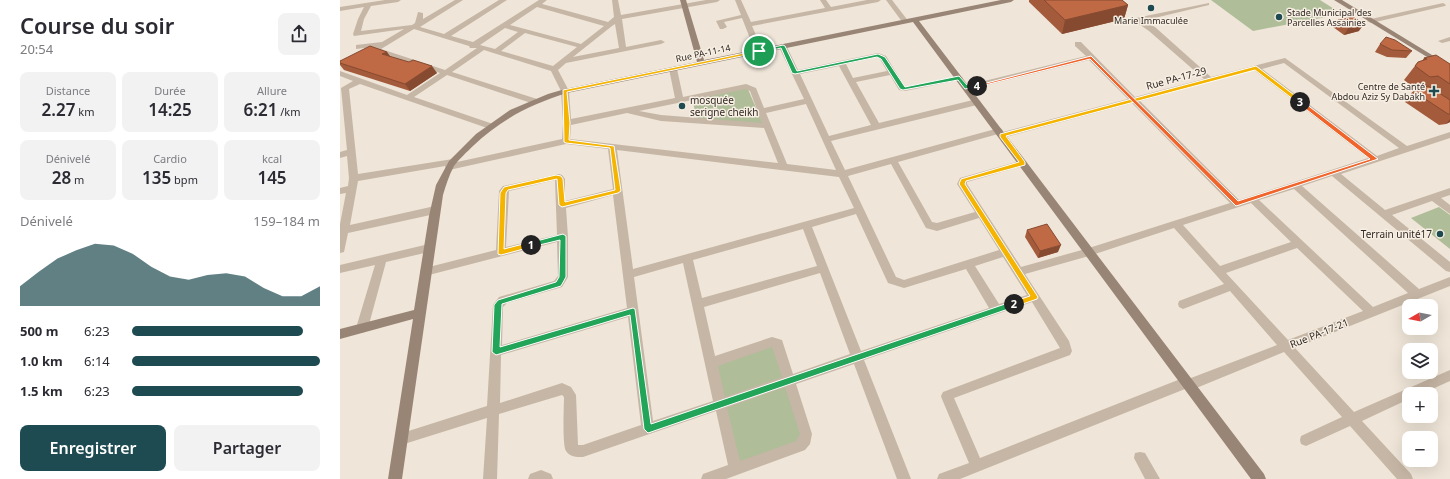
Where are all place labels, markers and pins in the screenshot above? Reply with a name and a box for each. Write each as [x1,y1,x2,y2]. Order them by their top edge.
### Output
marker: Marie Immaculée [1146,3,1156,13]
place label: Stade Municipal des Parcelles Assainies [1287,6,1372,29]
marker: Stade Municipal des Parcelles Assainies [1274,12,1284,22]
place label: Marie Immaculée [1114,14,1188,27]
pin [742,34,776,68]
pin: 4 [967,76,987,96]
place label: Centre de Santé Abdou Aziz Sy Dabakh [1332,80,1425,103]
marker: Centre de Santé Abdou Aziz Sy Dabakh [1428,85,1440,97]
pin: 3 [1290,92,1310,112]
place label: mosquée serigne cheikh [690,93,758,119]
marker: mosquée serigne cheikh [677,101,687,111]
place label: Terrain unité17 [1361,227,1432,241]
marker: Terrain unité17 [1435,229,1445,239]
pin: 1 [521,235,541,255]
pin: 2 [1004,294,1024,314]

